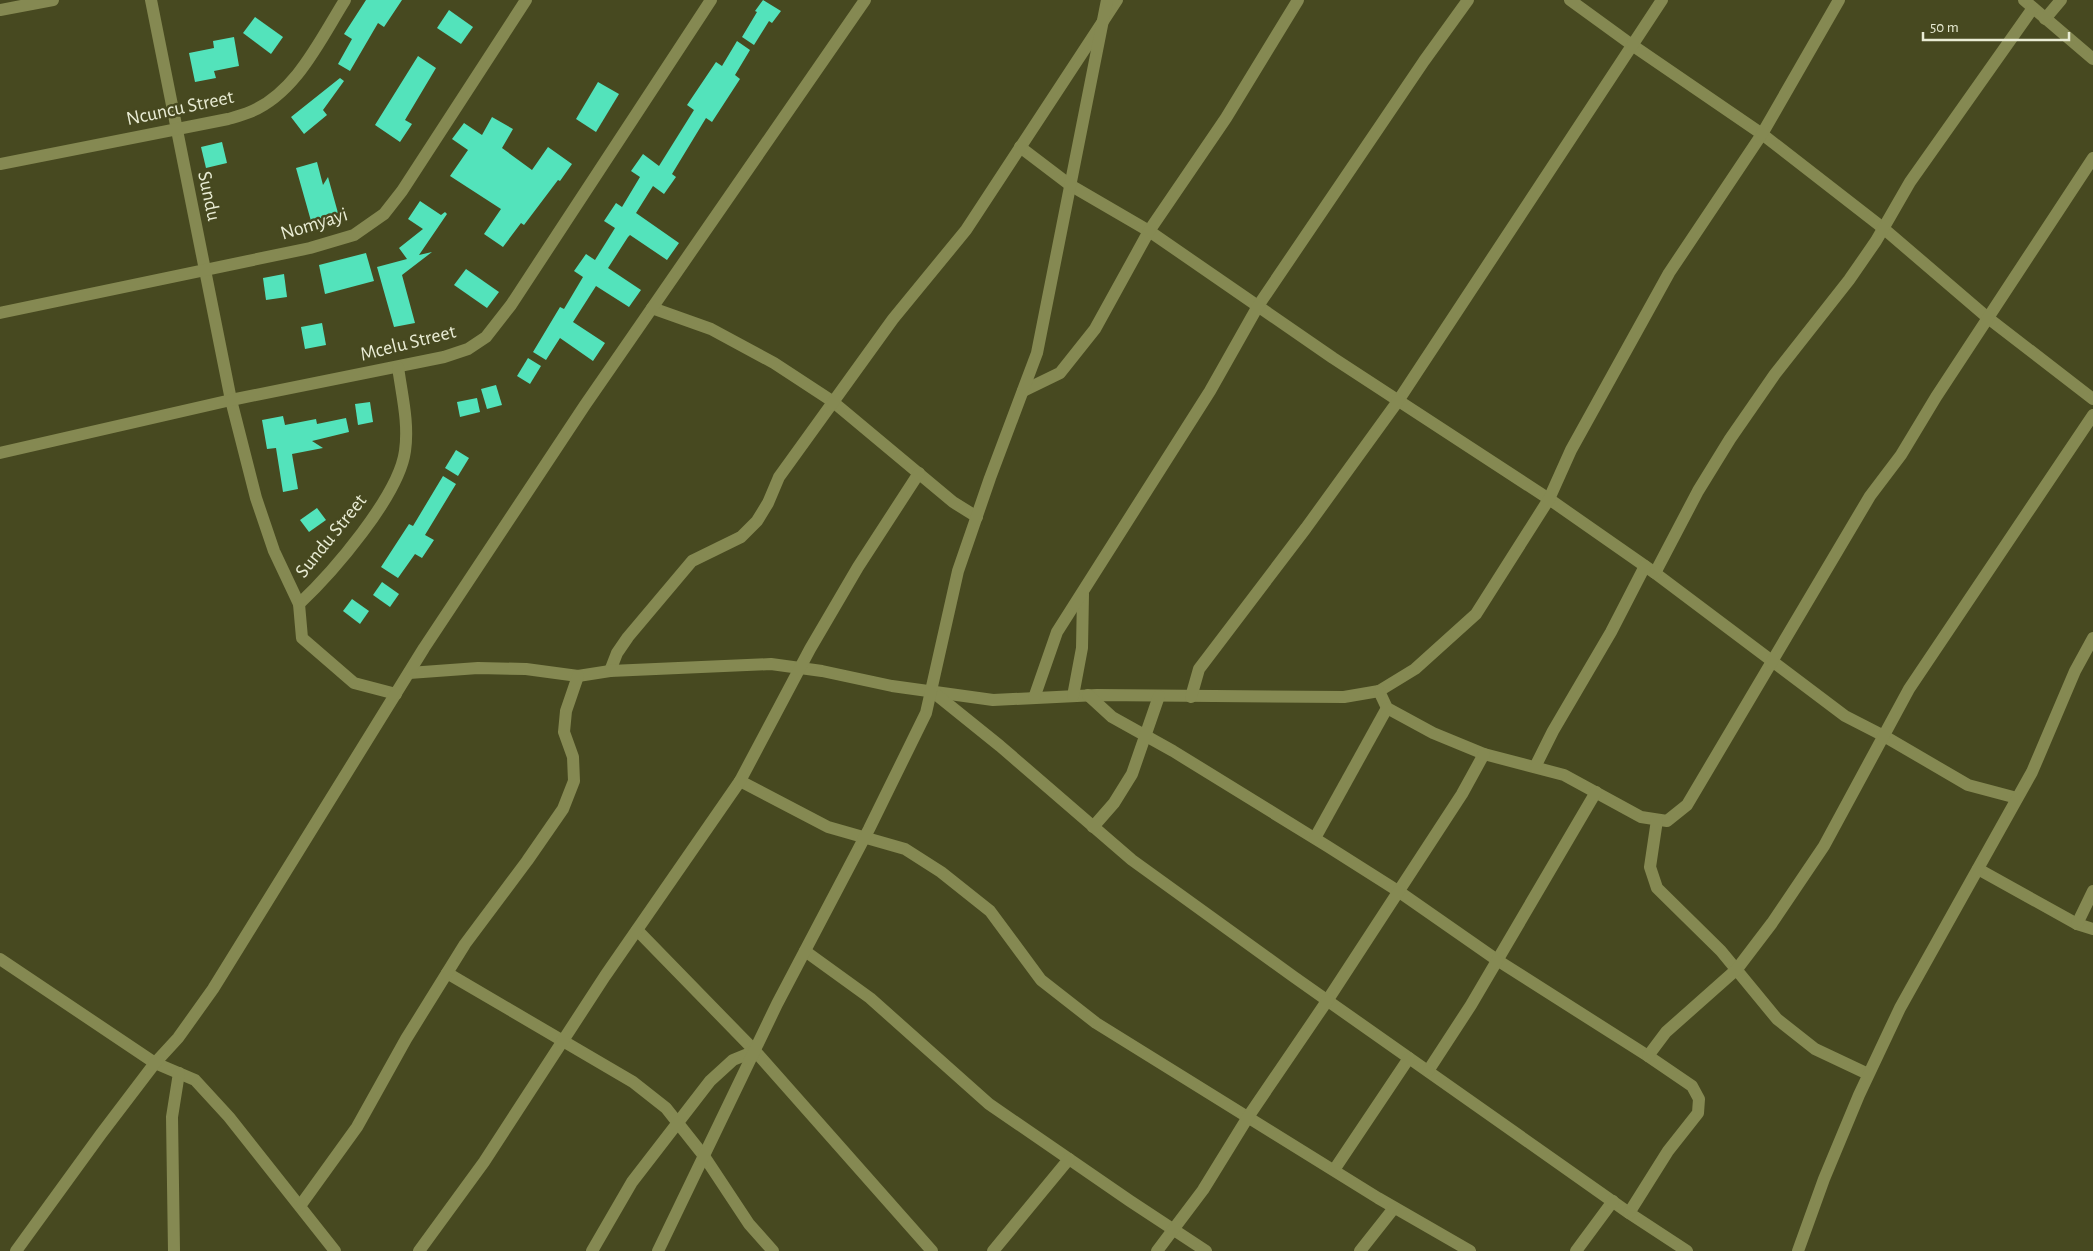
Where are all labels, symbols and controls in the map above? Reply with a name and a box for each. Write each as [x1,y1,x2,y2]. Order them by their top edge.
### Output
scale bar [1923,10,2069,42]
text: 50 m [1930,20,1959,35]
street label: Ncuncu Street [124,87,236,129]
street label: Sundu [194,169,224,223]
street label: Nomyayi [278,204,350,244]
street label: Mcelu Street [358,321,458,365]
street label: Sundu Street [292,490,371,581]

